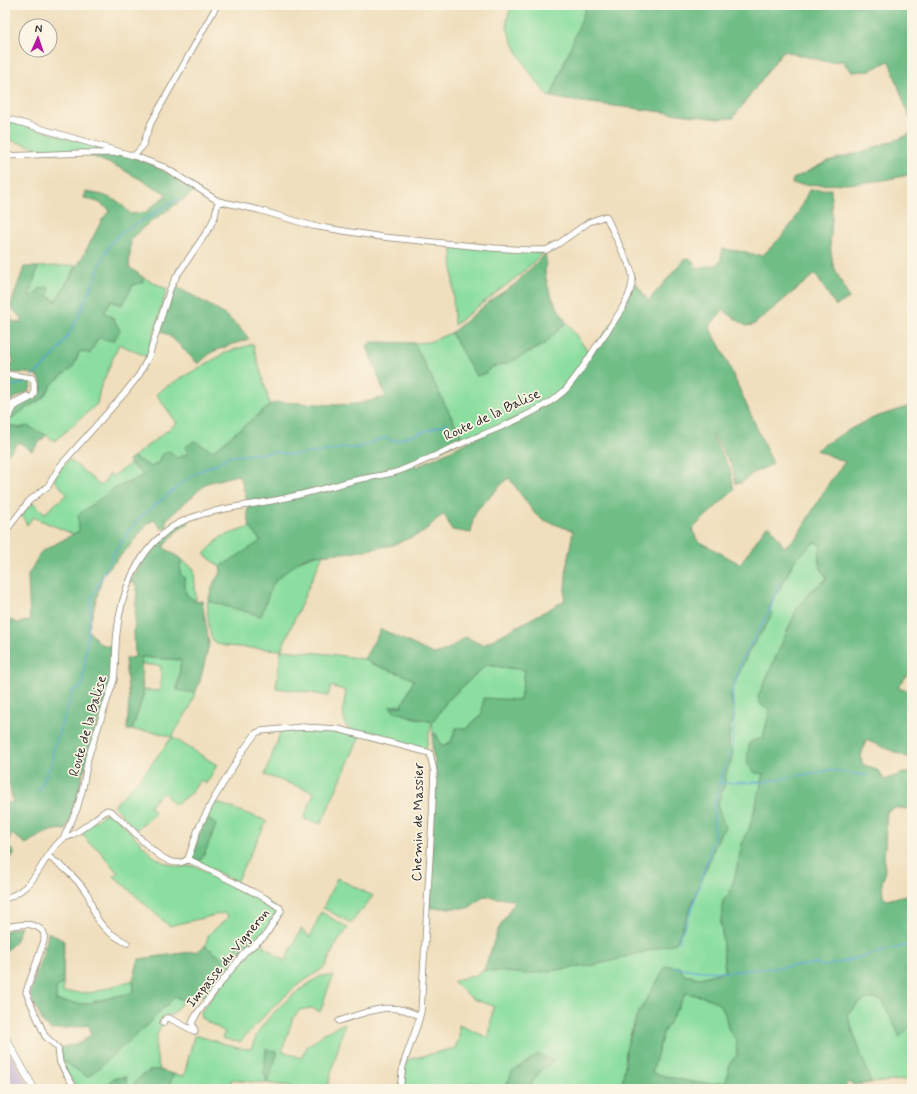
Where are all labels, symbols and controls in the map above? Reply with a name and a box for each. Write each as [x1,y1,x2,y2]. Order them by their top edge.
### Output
north arrow [18,18,58,58]
text: N [34,22,42,36]
street label: Route de la Balise [441,385,543,445]
street label: Route de la Balise [65,673,111,779]
street label: Chemin de Massier [408,762,428,881]
street label: Impasse du Vigneron [182,905,274,1011]

